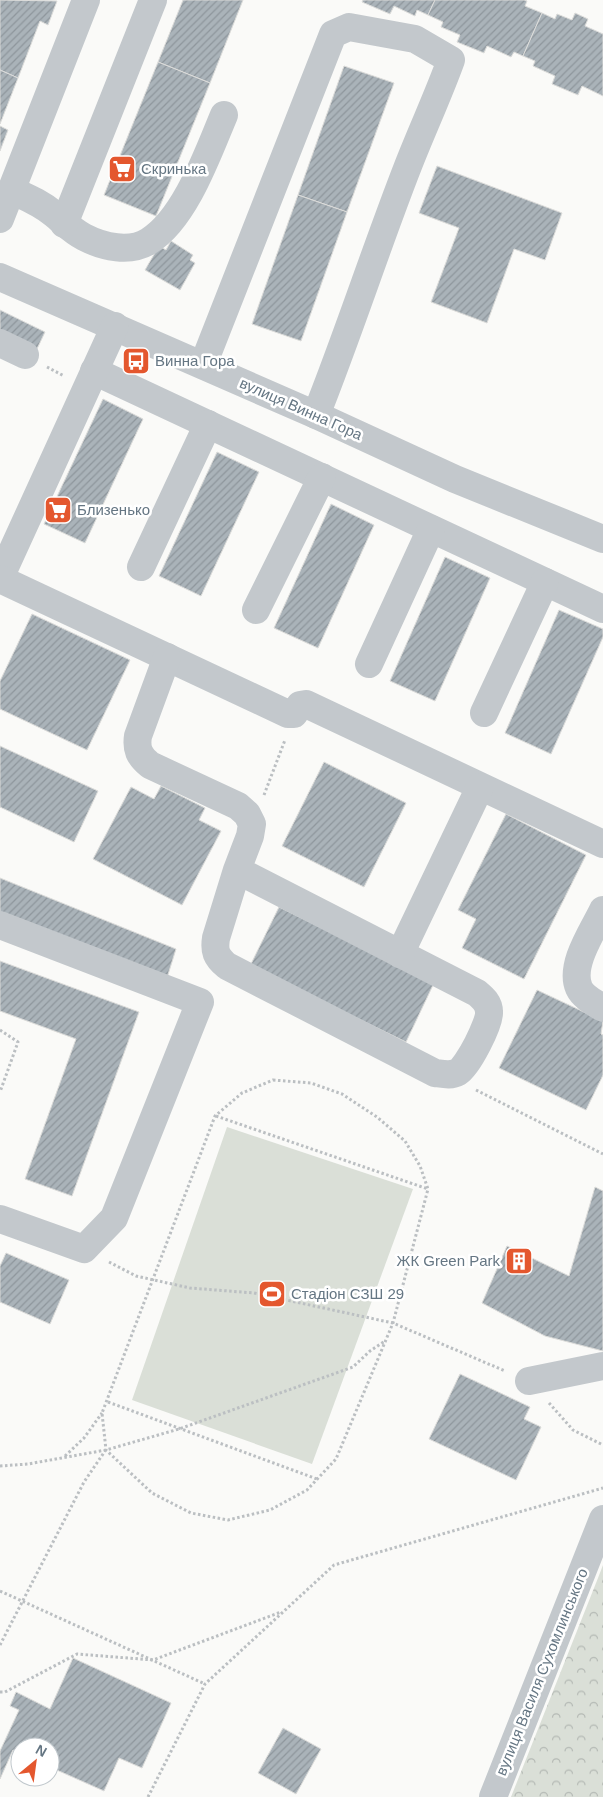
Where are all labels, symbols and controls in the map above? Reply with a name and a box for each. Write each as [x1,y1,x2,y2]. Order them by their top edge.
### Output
supermarket icon: Скринька [107,154,137,184]
place label: Скринька [141,160,207,177]
bus stop icon: Винна Гора [121,346,151,376]
place label: Винна Гора [155,352,235,369]
street label: вулиця Винна Гора [237,374,366,444]
supermarket icon: Близенько [43,495,73,525]
place label: Близенько [77,501,150,518]
building icon: ЖК Green Park [504,1246,534,1276]
place label: ЖК Green Park [397,1252,500,1269]
sports icon: Стадіон СЗШ 29 [257,1279,287,1309]
place label: Стадіон СЗШ 29 [291,1285,404,1302]
street label: вулиця Василя Сухомлинського [492,1566,591,1778]
north arrow [10,1737,60,1787]
text: N [33,1741,50,1760]

